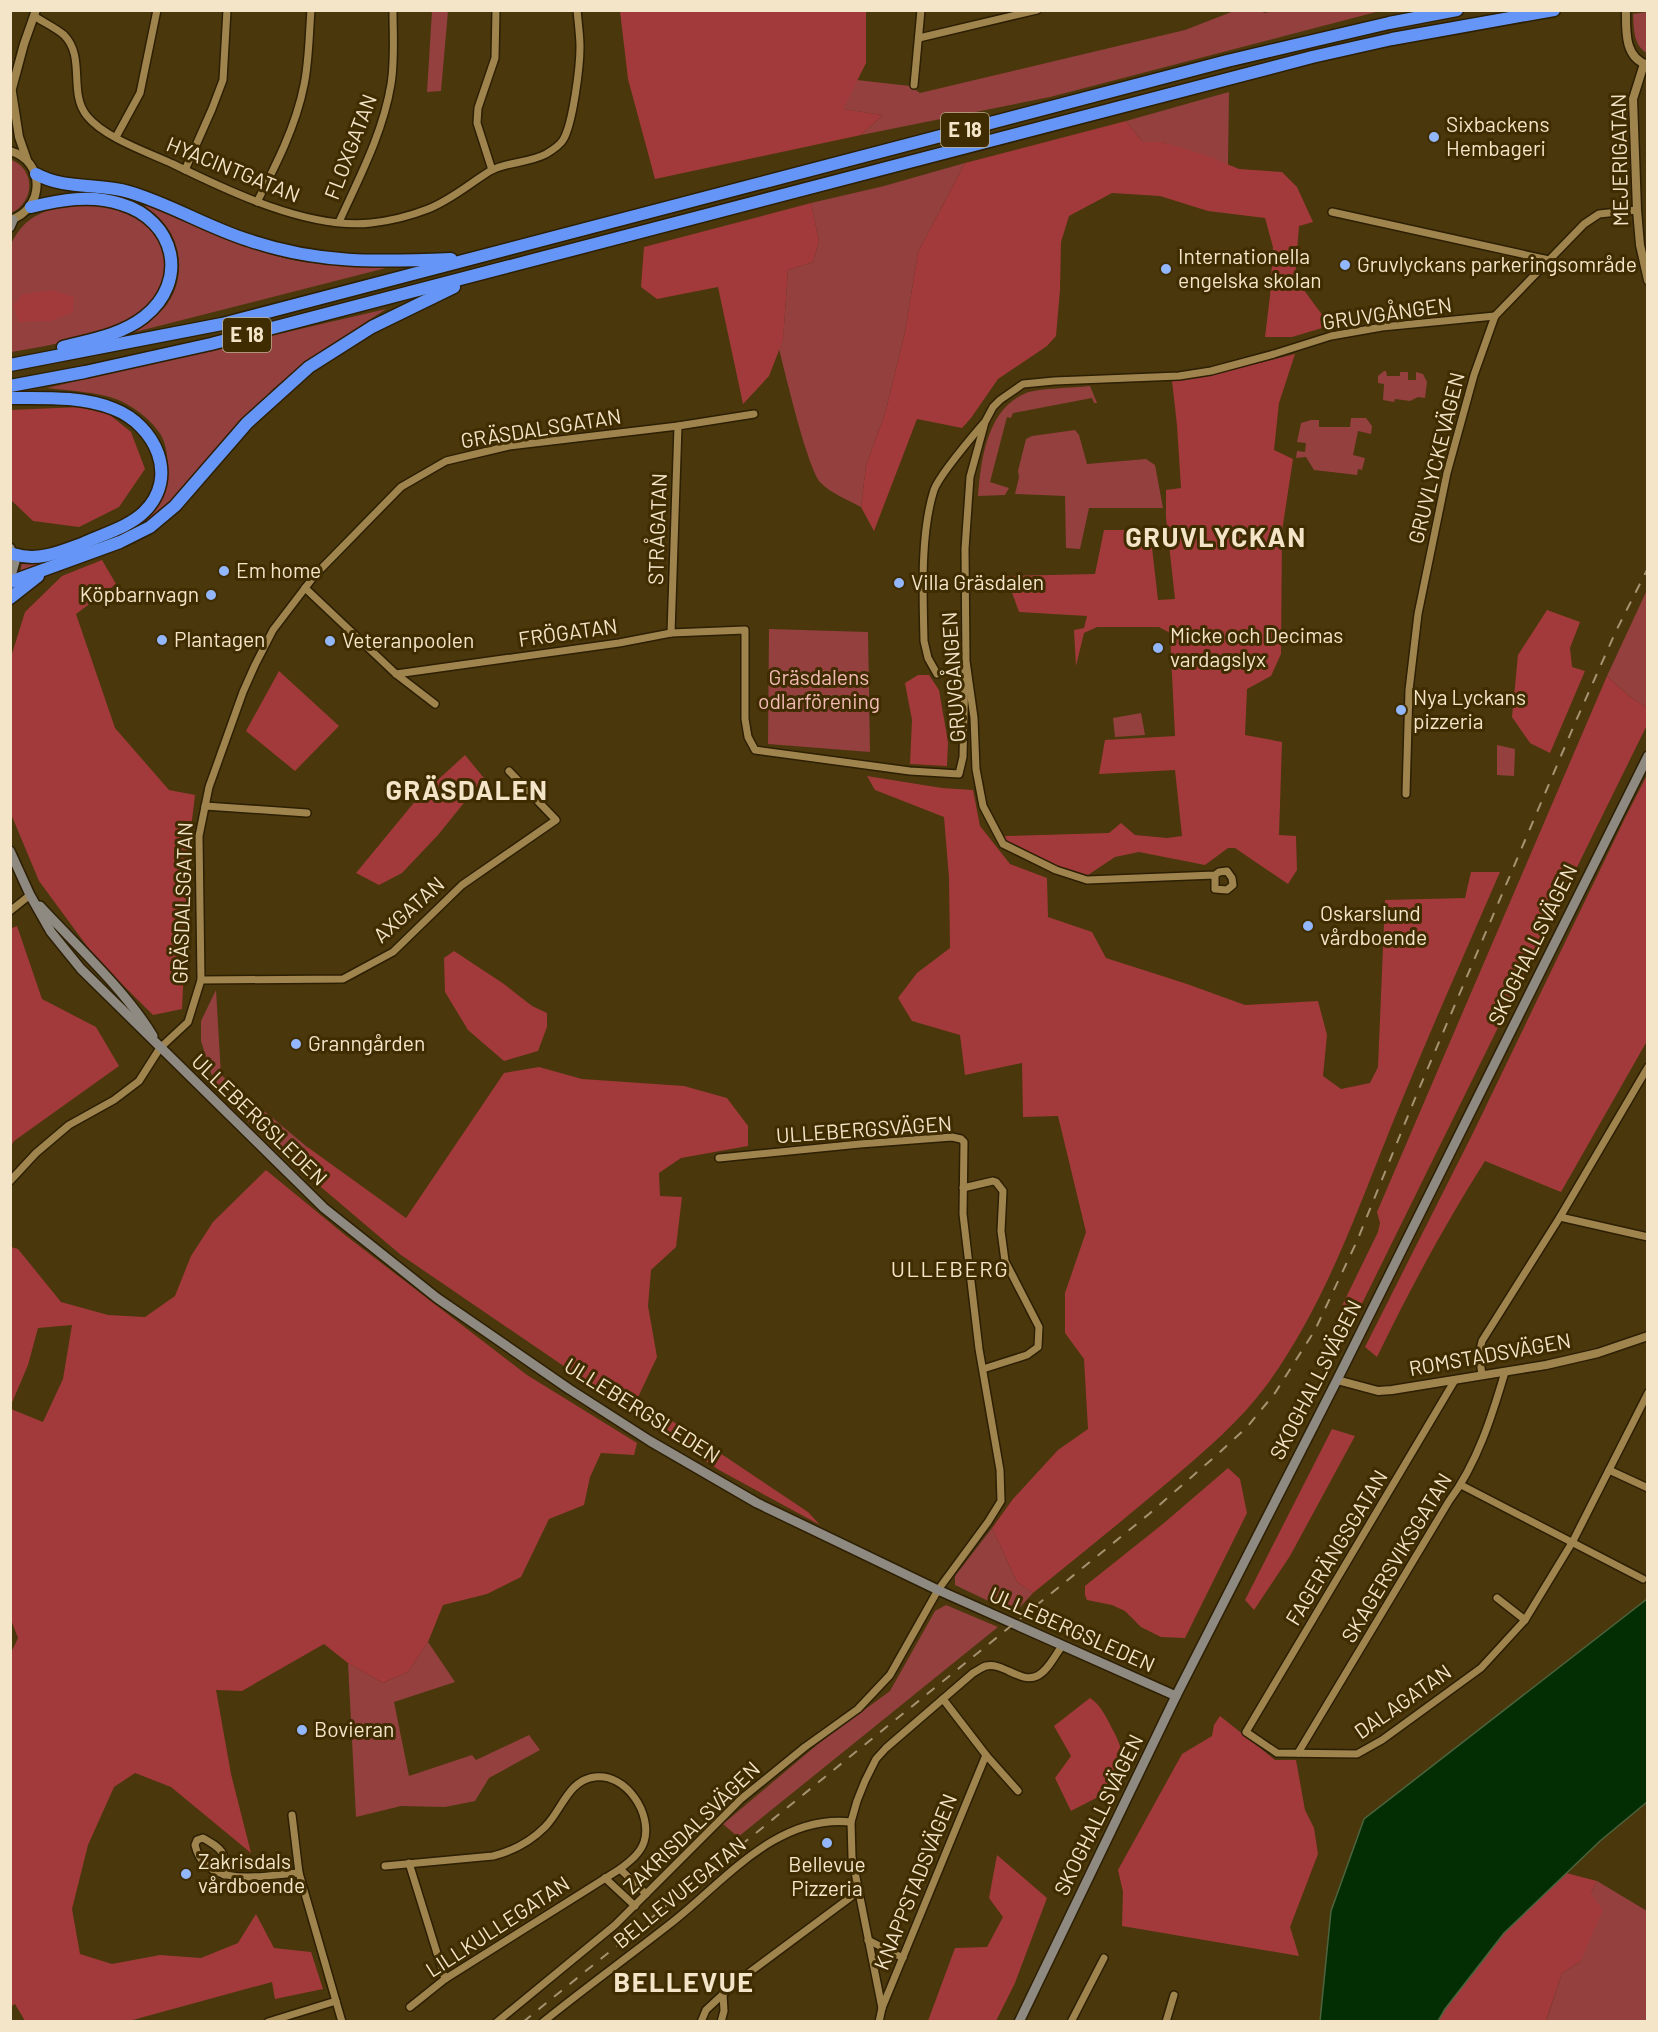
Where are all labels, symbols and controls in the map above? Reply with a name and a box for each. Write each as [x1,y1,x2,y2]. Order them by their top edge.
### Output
street label: FLOXGATAN [318,90,381,203]
street label: MEJERIGATAN [1605,93,1632,227]
place label: Sixbackens Hembageri [1446,111,1550,160]
road number: E 18 [941,113,989,147]
street label: HYACINTGATAN [163,130,304,207]
marker: Sixbackens Hembageri [1427,130,1441,144]
place label: Internationella engelska skolan [1178,243,1322,292]
place label: Gruvlyckans parkeringsområde [1357,251,1637,276]
marker: Gruvlyckans parkeringsområde [1338,258,1352,272]
marker: Internationella engelska skolan [1159,262,1173,276]
street label: GRUVGÅNGEN [1320,291,1453,334]
road number: E 18 [223,318,271,352]
street label: GRUVLYCKEVÄGEN [1402,369,1469,546]
street label: GRÄSDALSGATAN [459,402,623,453]
street label: STRÅGATAN [642,473,671,585]
district label: GRUVLYCKAN [1125,520,1307,552]
place label: Em home [236,557,321,582]
marker: Em home [217,564,231,578]
place label: Villa Gräsdalen [911,569,1044,594]
marker: Villa Gräsdalen [892,576,906,590]
place label: Köpbarnvagn [80,581,199,606]
marker: Köpbarnvagn [204,588,218,602]
street label: GRUVGÅNGEN [935,611,970,743]
street label: FRÖGATAN [517,612,619,651]
place label: Micke och Decimas vardagslyx [1170,622,1343,671]
place label: Plantagen [174,626,265,651]
place label: Veteranpoolen [342,627,474,652]
marker: Plantagen [155,633,169,647]
marker: Veteranpoolen [323,634,337,648]
marker: Micke och Decimas vardagslyx [1151,641,1165,655]
park label: Gräsdalens odlarförening [758,664,880,713]
place label: Nya Lyckans pizzeria [1413,684,1526,733]
marker: Nya Lyckans pizzeria [1394,703,1408,717]
district label: GRÄSDALEN [386,773,548,805]
street label: GRÄSDALSGATAN [166,821,197,984]
street label: SKOGHALLSVÄGEN [1482,860,1581,1029]
street label: AXGATAN [367,871,449,947]
place label: Oskarslund vårdboende [1320,900,1427,949]
marker: Oskarslund vårdboende [1301,919,1315,933]
place label: Granngården [308,1030,425,1055]
marker: Granngården [289,1037,303,1051]
street label: ULLEBERGSLEDEN [187,1048,333,1190]
street label: ULLEBERGSVÄGEN [775,1110,953,1147]
district label: ULLEBERG [891,1255,1009,1281]
street label: SKOGHALLSVÄGEN [1264,1295,1366,1463]
street label: ROMSTADSVÄGEN [1407,1327,1573,1380]
street label: ULLEBERGSLEDEN [560,1352,725,1468]
street label: FAGERÄNGSGATAN [1280,1465,1392,1629]
street label: SKAGERSVIKSGATAN [1335,1468,1456,1647]
street label: ULLEBERGSLEDEN [986,1581,1159,1676]
street label: DALAGATAN [1349,1658,1455,1743]
place label: Bovieran [314,1716,394,1741]
marker: Bovieran [295,1723,309,1737]
street label: SKOGHALLSVÄGEN [1048,1730,1147,1899]
street label: ZAKRISDALSVÄGEN [618,1756,764,1898]
street label: KNAPPSTADSVÄGEN [868,1790,961,1973]
street label: BELLEVUEGATAN [608,1831,750,1953]
marker: Bellevue Pizzeria [820,1836,834,1850]
place label: Zakrisdals vårdboende [198,1848,305,1897]
place label: Bellevue Pizzeria [788,1851,866,1900]
marker: Zakrisdals vårdboende [179,1867,193,1881]
street label: LILLKULLEGATAN [421,1870,574,1981]
district label: BELLEVUE [614,1965,754,1997]

